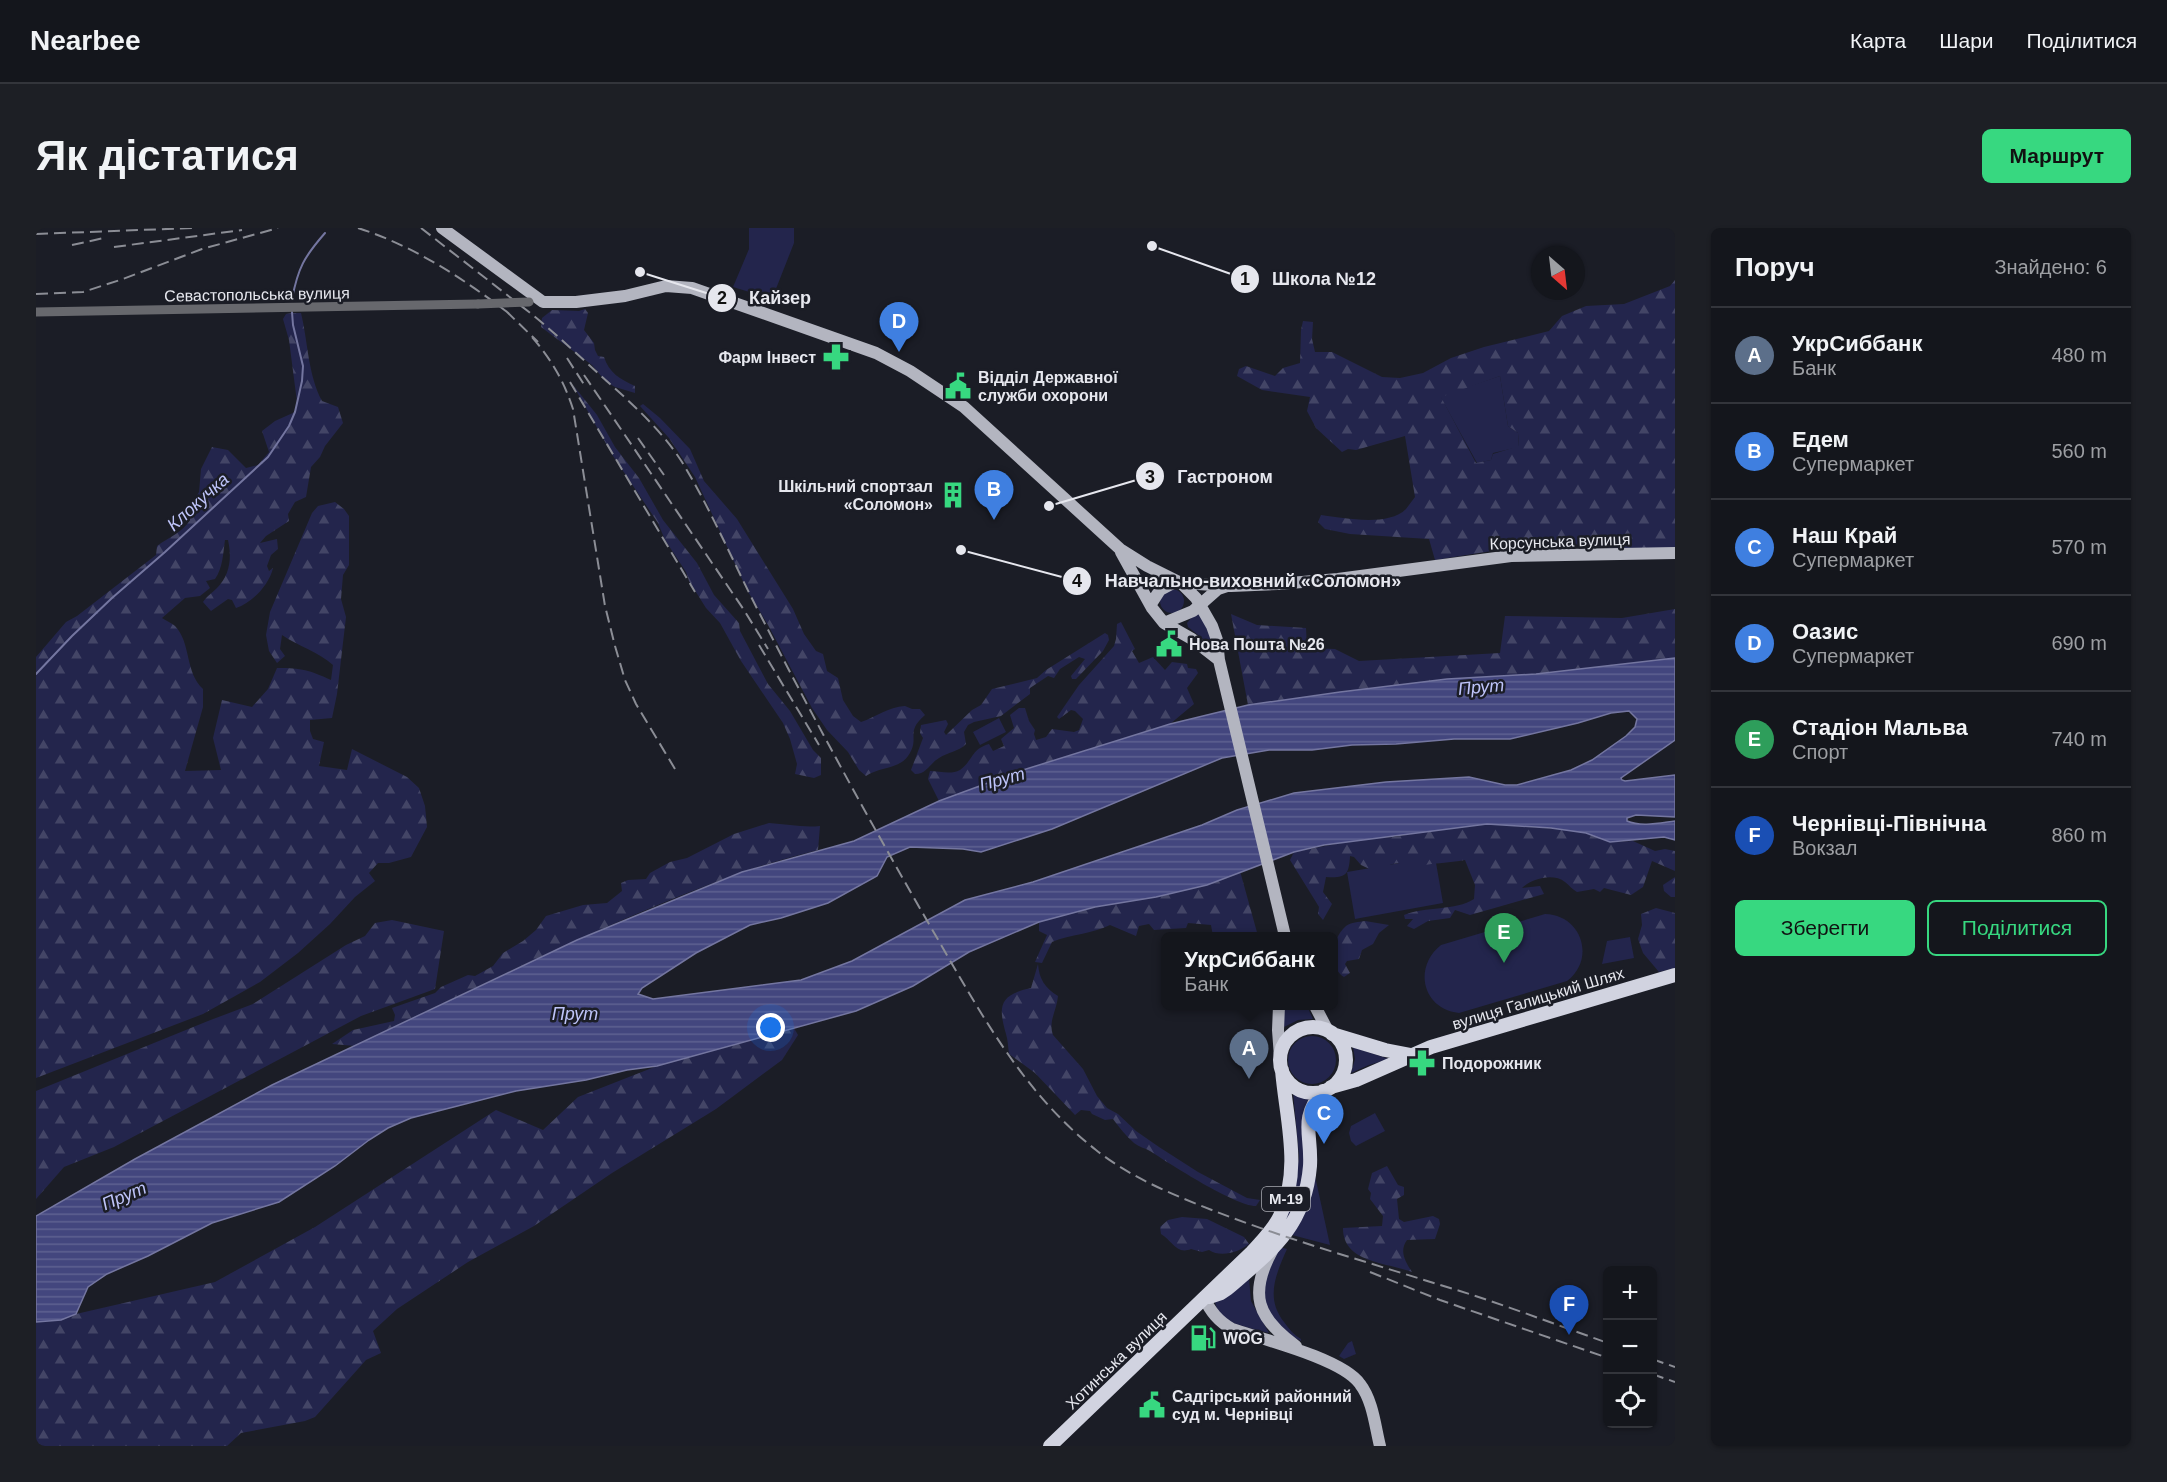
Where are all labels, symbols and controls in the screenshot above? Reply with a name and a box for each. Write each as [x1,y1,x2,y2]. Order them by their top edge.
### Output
text: Nearbee [30,25,141,56]
text: Карта [1850,29,1906,52]
text: Шари [1939,29,1994,52]
text: Поділитися [2027,29,2137,52]
button: Маршрут [1982,129,2131,183]
text: Як дістатися [36,132,299,179]
north arrow [1531,246,1585,300]
text: Поруч [1735,252,1815,282]
text: Знайдено: 6 [1994,256,2107,278]
callout: Школа №12 [1230,261,1388,297]
text: 1 [1240,269,1250,289]
text: Школа №12 [1272,269,1376,289]
callout: Кайзер [707,280,823,316]
street label: Севастопольська вулиця [164,284,350,305]
text: 2 [717,288,727,308]
text: Кайзер [749,288,811,308]
pin: D [880,302,918,352]
text: УкрСиббанк [1792,331,1922,356]
pharmacy icon: Фарм Інвест [821,342,851,372]
text: A [1747,344,1762,366]
text: 480 m [2051,344,2107,366]
place label: Фарм Інвест [718,349,816,366]
text: Банк [1792,357,1836,379]
place label: Відділ Державної служби охорони [978,369,1118,404]
public building icon: Відділ Державної служби охорони [943,371,973,401]
text: Едем [1792,427,1849,452]
text: B [1747,440,1762,462]
text: 560 m [2051,440,2107,462]
text: Супермаркет [1792,453,1914,475]
callout: Гастроном [1135,458,1284,494]
text: 3 [1145,467,1155,487]
text: Гастроном [1177,467,1273,487]
water label: Клокучка [163,469,233,535]
pin: B [974,470,1014,520]
place label: Шкільний спортзал «Соломон» [778,478,933,513]
building icon: Шкільний спортзал «Соломон» [938,480,968,510]
text: Наш Край [1792,523,1897,548]
street label: Корсунська вулиця [1489,531,1631,552]
text: C [1747,536,1762,558]
text: 570 m [2051,536,2107,558]
text: Супермаркет [1792,549,1914,571]
callout: Навчально-виховний «Соломон» [1062,563,1413,599]
text: 4 [1072,571,1082,591]
text: Навчально-виховний «Соломон» [1105,571,1401,591]
text: Оазис [1792,619,1858,644]
public building icon: Нова Пошта №26 [1154,629,1184,659]
text: D [1747,632,1762,654]
text: 690 m [2051,632,2107,654]
place label: Нова Пошта №26 [1189,636,1325,653]
text: Супермаркет [1792,645,1914,667]
water label: Прут [1457,675,1505,699]
text: Стадіон Мальва [1792,715,1968,740]
text: E [1748,728,1761,750]
text: 740 m [2051,728,2107,750]
text: Спорт [1792,741,1848,763]
water label: Прут [977,763,1027,795]
text: Чернівці-Північна [1792,811,1986,836]
text: F [1748,824,1761,846]
text: 860 m [2051,824,2107,846]
text: Вокзал [1792,837,1857,859]
button: Зберегти [1735,900,1915,956]
button: Поділитися [1927,900,2107,956]
pin: E [1484,914,1524,963]
popup [1161,932,1338,1010]
text: УкрСиббанк [1184,947,1315,972]
street label: вулиця Галицький Шлях [1450,964,1626,1033]
text: Банк [1184,973,1228,995]
water label: Прут [552,1004,598,1024]
your location [756,1013,785,1042]
pin: A [1230,1030,1268,1079]
pharmacy icon: Подорожник [1407,1048,1437,1078]
place label: Подорожник [1442,1055,1542,1072]
pin: C [1304,1094,1344,1144]
water label: Прут [99,1178,149,1214]
road number: М-19 [1262,1187,1310,1211]
map controls [1603,1266,1657,1428]
button: + [1603,1266,1657,1320]
pin: F [1550,1286,1588,1335]
street label: Хотинська вулиця [1063,1308,1170,1413]
button: − [1603,1320,1657,1374]
fuel station icon: WOG [1188,1323,1218,1353]
place label: WOG [1223,1330,1263,1347]
button: locate [1603,1374,1657,1428]
place label: Садгірський районний суд м. Чернівці [1172,1388,1352,1423]
public building icon: Садгірський районний суд м. Чернівці [1137,1390,1167,1420]

